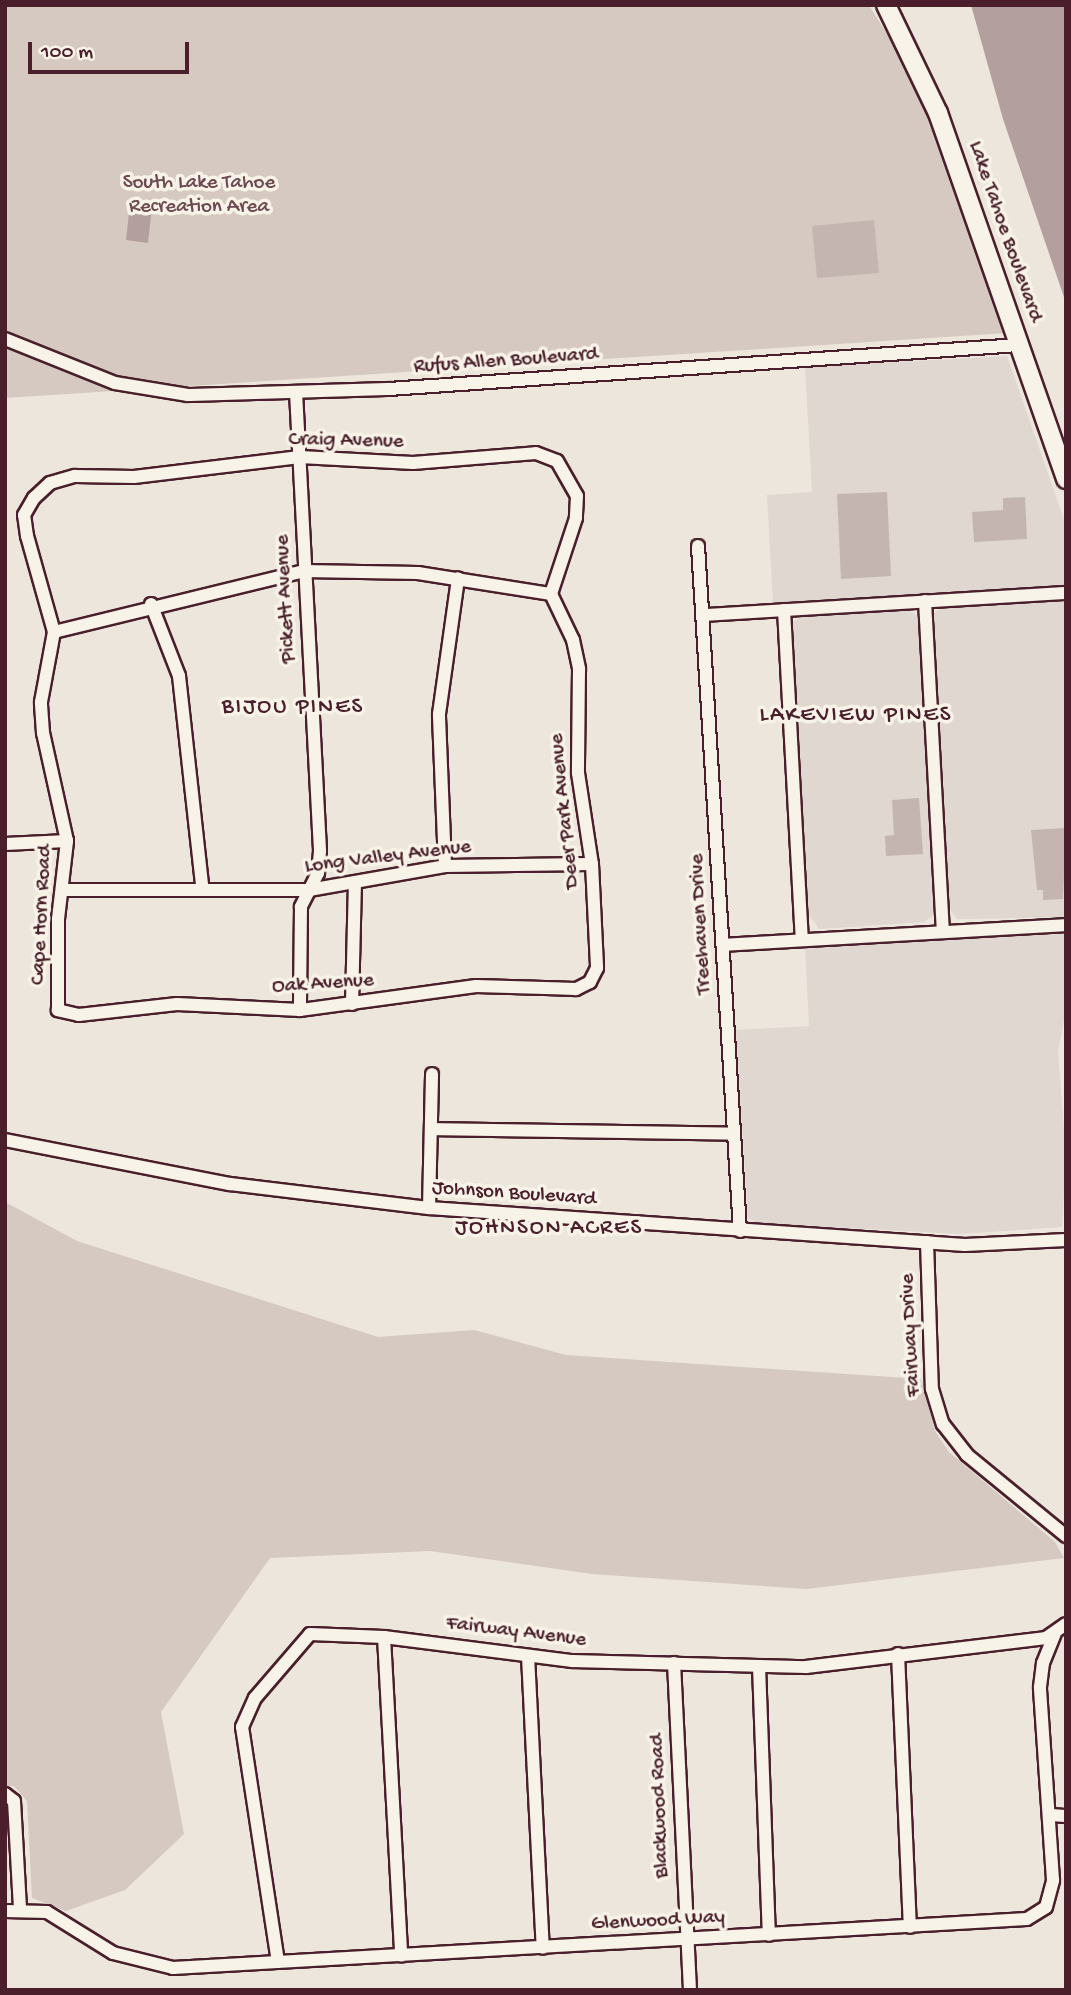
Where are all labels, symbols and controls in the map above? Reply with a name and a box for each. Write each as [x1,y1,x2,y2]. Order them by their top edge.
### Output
scale bar [32,28,192,72]
text: 100 m [41,41,93,66]
street label: Lake Tahoe Boulevard [961,138,1047,326]
park label: South Lake Tahoe Recreation Area [123,171,275,221]
street label: Rufus Allen Boulevard [413,343,599,381]
street label: Craig Avenue [288,428,404,456]
street label: Pickett Avenue [271,534,303,664]
district label: BIJOU PINES [223,694,363,722]
district label: LAKEVIEW PINES [761,702,951,730]
street label: Deer Park Avenue [545,732,587,890]
street label: Long Valley Avenue [303,835,473,881]
street label: Cape Horn Road [27,844,59,986]
street label: Treehaven Drive [686,853,718,995]
street label: Oak Avenue [271,969,375,1001]
street label: Johnson Boulevard [431,1177,597,1213]
district label: JOHNSON ACRES [457,1215,641,1243]
street label: Fairway Drive [896,1273,928,1397]
street label: Fairway Avenue [445,1612,587,1654]
street label: Blackwood Road [646,1733,676,1879]
street label: Glenwood Way [590,1906,726,1938]

